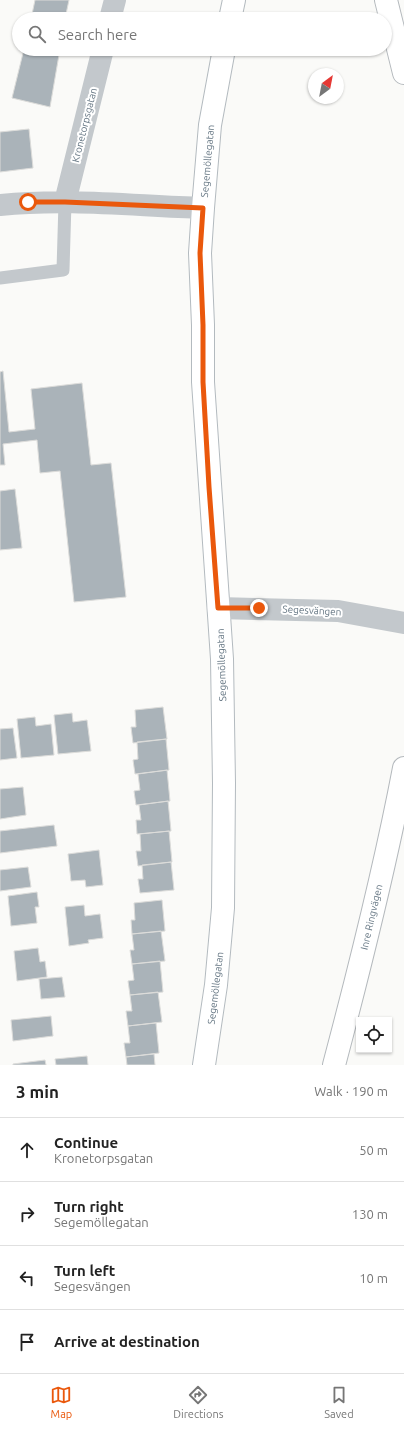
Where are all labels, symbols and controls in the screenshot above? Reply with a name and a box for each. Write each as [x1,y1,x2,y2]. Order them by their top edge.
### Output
search box [12,12,392,56]
icon: search [26,23,48,45]
text: Search here [58,26,137,43]
north arrow [308,68,344,104]
street label: Kronetorpsgatan [70,87,99,163]
street label: Segemöllegatan [199,124,216,198]
route start [19,193,37,211]
route end [250,599,268,617]
street label: Segesvängen [282,603,342,618]
street label: Segemöllegatan [215,628,228,702]
street label: Inre Ringvägen [359,883,384,951]
street label: Segemöllegatan [206,951,225,1025]
map controls [356,1017,392,1053]
button: locate [356,1017,392,1053]
text: 3 min [16,1082,59,1101]
text: Walk · 190 m [314,1084,388,1098]
text: Continue [54,1134,118,1151]
icon: ahead [16,1139,38,1161]
text: 50 m [359,1143,388,1157]
text: Kronetorpsgatan [54,1151,153,1165]
text: Turn right [54,1198,124,1215]
icon: right [16,1203,38,1225]
text: 130 m [352,1207,388,1221]
text: Segemöllegatan [54,1215,149,1229]
text: Turn left [54,1262,115,1279]
icon: left [16,1267,38,1289]
text: 10 m [359,1271,388,1285]
text: Segesvängen [54,1279,131,1293]
icon: arrive [16,1331,38,1353]
text: Arrive at destination [54,1333,200,1350]
tab: Map [50,1384,72,1420]
tab: Directions [173,1384,224,1420]
tab: Saved [324,1384,354,1420]

